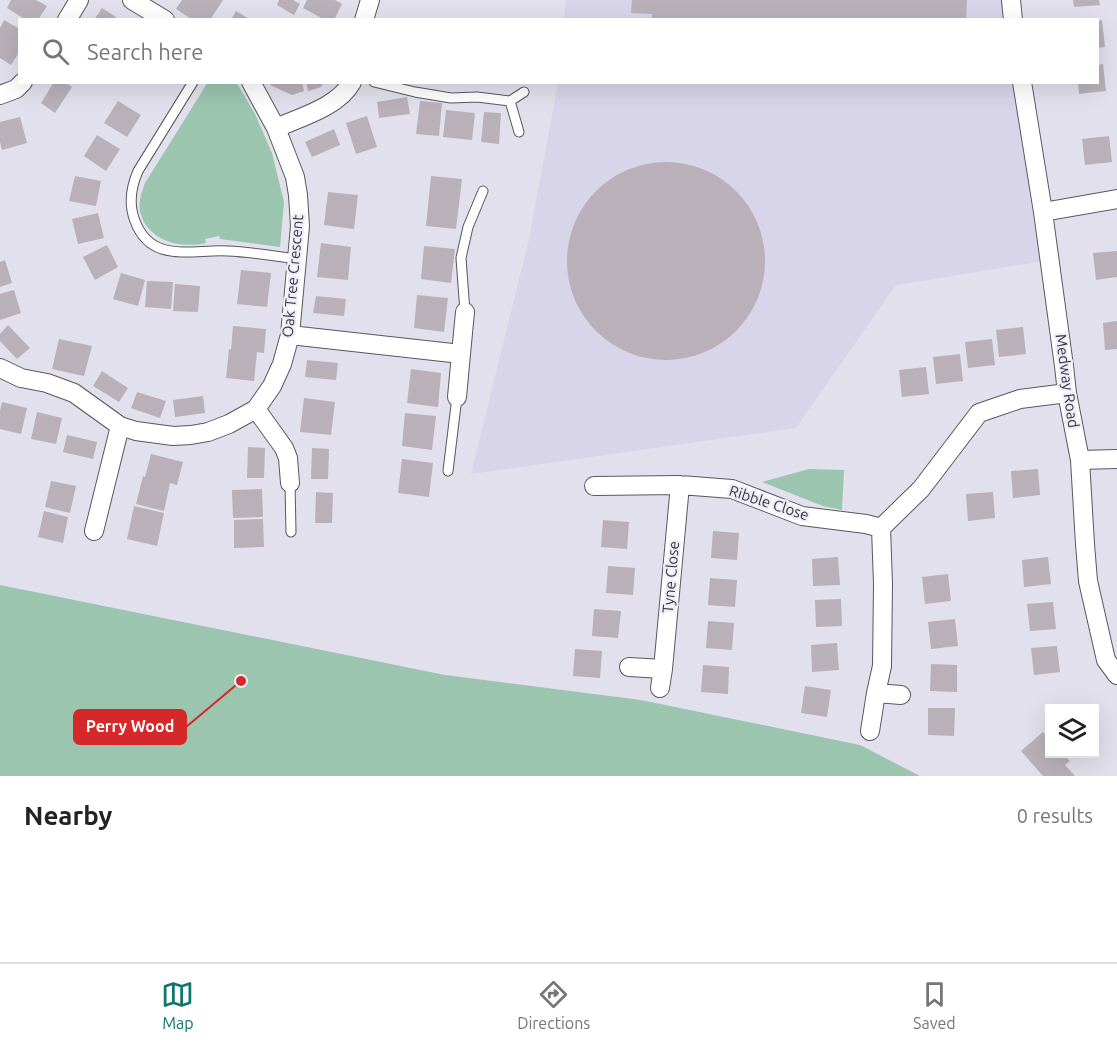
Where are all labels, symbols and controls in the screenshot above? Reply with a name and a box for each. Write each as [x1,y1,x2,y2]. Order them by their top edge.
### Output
search box [18,18,1099,84]
icon: search [39,35,72,68]
text: Search here [87,39,203,64]
street label: Oak Tree Crescent [279,214,306,338]
street label: Medway Road [1052,333,1082,429]
street label: Ribble Close [727,482,811,523]
street label: Tyne Close [659,540,682,614]
map controls [1045,704,1099,758]
button: layers [1045,704,1099,758]
callout: Perry Wood [74,710,186,744]
text: Perry Wood [86,717,174,735]
text: Nearby [24,801,112,830]
text: 0 results [1017,804,1093,827]
tab: Map [161,978,194,1032]
tab: Directions [517,978,590,1032]
tab: Saved [913,978,956,1032]

